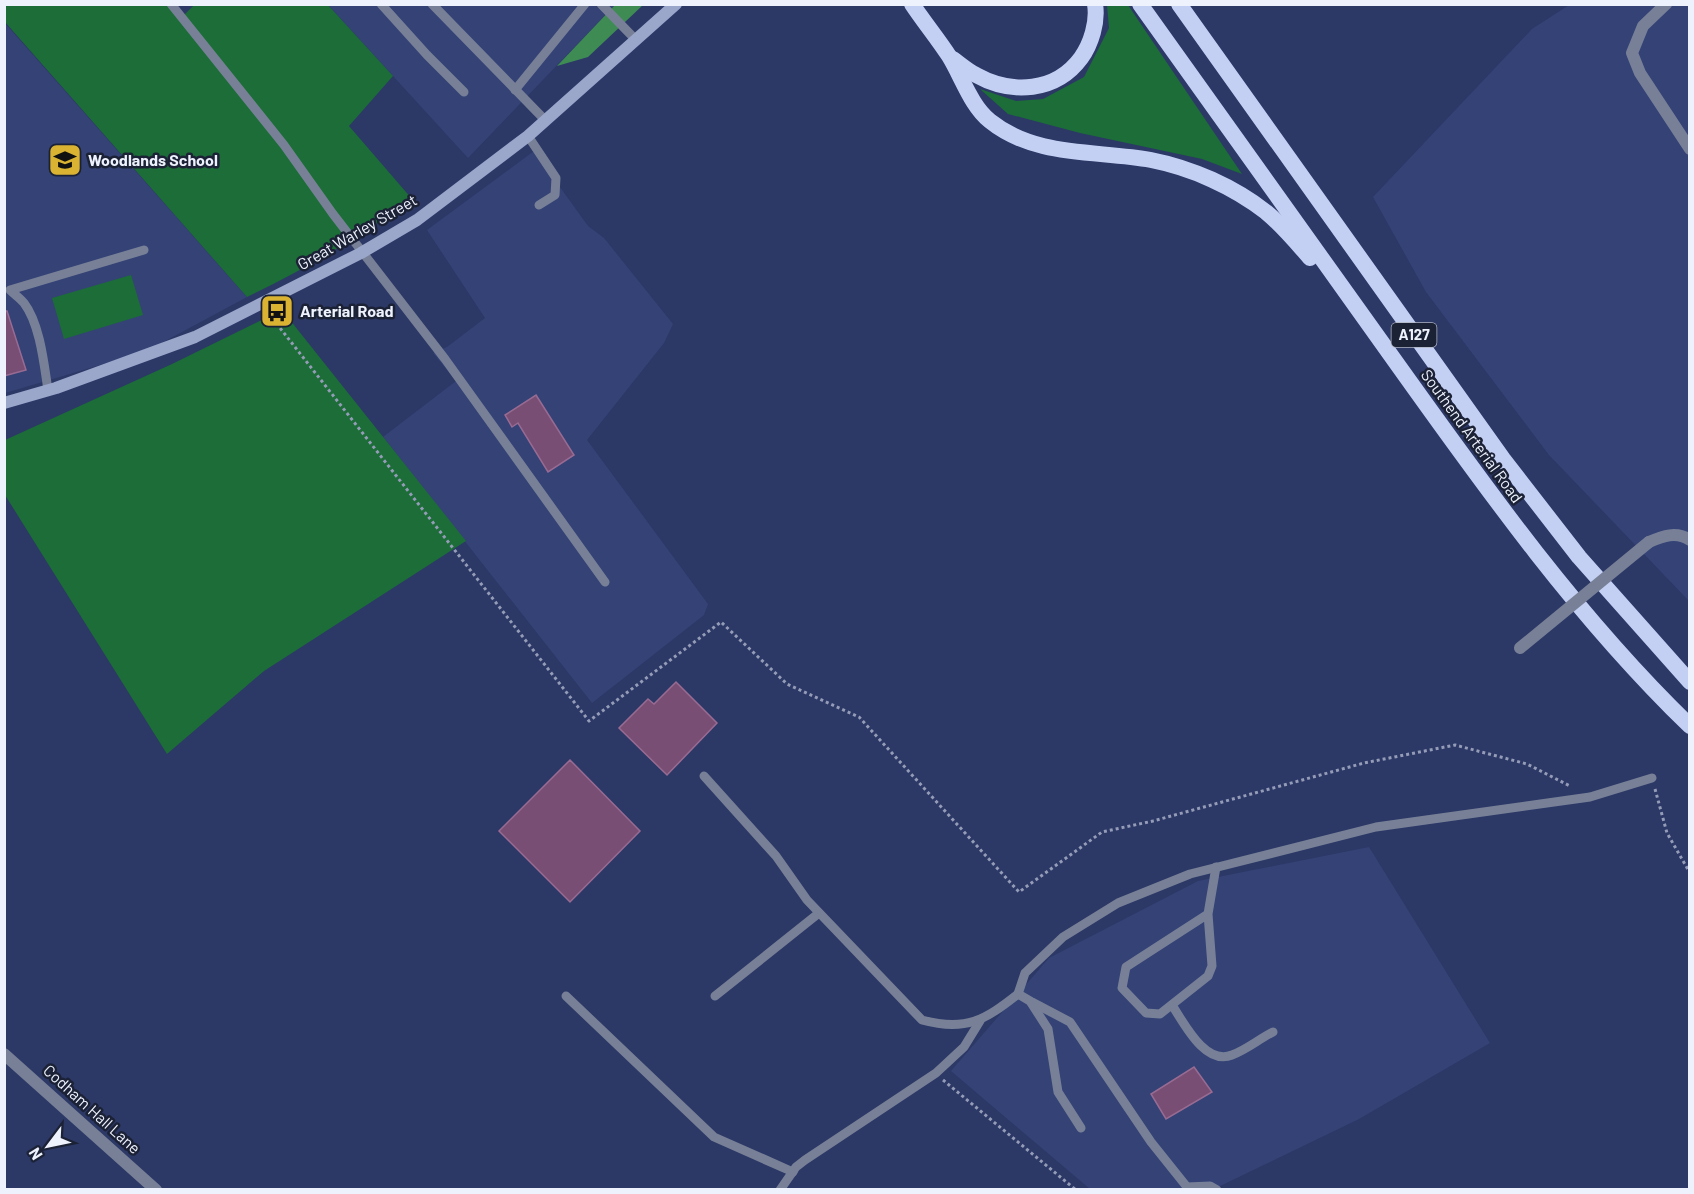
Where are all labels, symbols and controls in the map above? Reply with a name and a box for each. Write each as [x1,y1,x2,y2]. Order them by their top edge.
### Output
school or university icon: Woodlands School [47,142,83,178]
place label: Woodlands School [88,150,218,169]
street label: Great Warley Street [294,190,420,273]
bus stop icon: Arterial Road [259,293,295,329]
place label: Arterial Road [300,301,394,320]
road number: A127 [1392,323,1436,347]
street label: Southend Arterial Road [1418,365,1527,506]
street label: Codham Hall Lane [40,1060,145,1157]
north arrow [18,1116,78,1176]
text: N [24,1145,46,1164]

